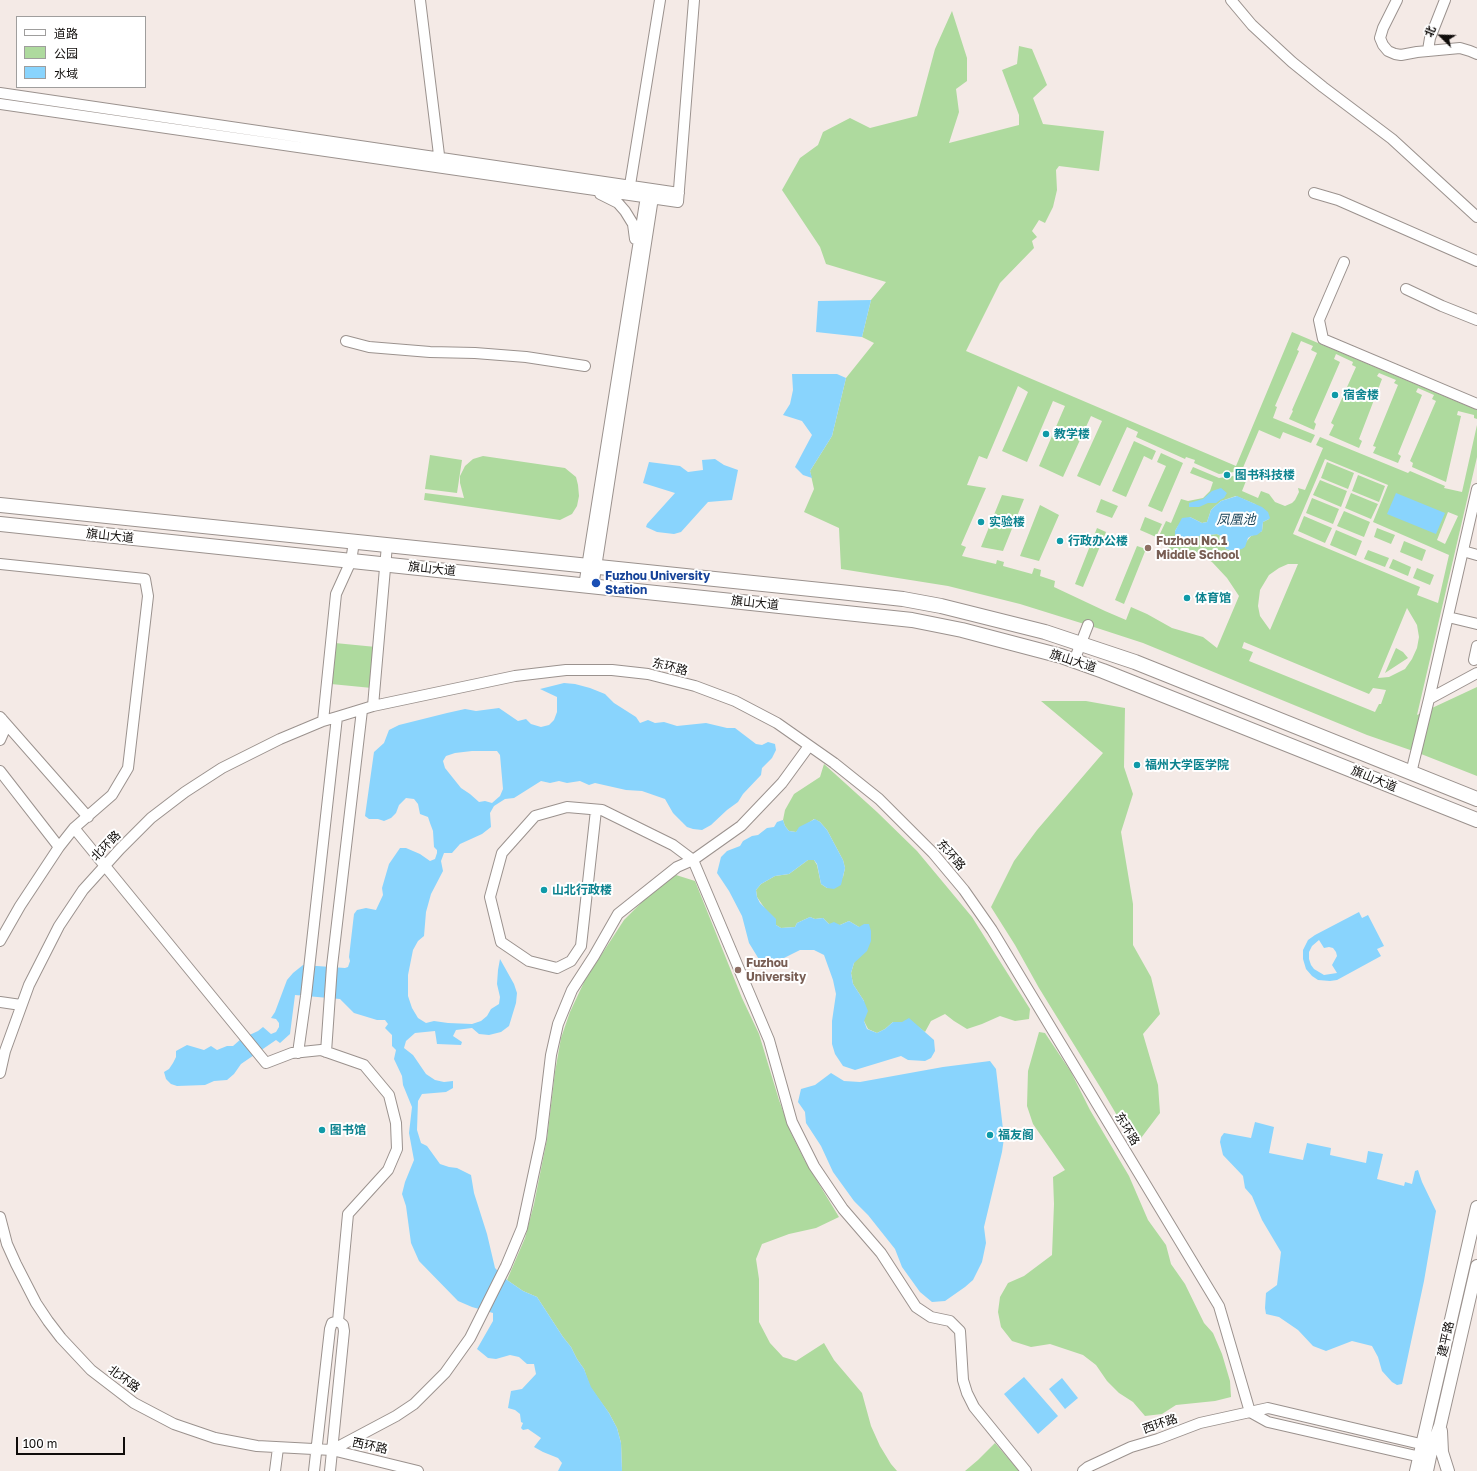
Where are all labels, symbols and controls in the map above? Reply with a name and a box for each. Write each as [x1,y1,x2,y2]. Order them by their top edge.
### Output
legend [16,16,146,88]
north arrow [1421,16,1461,56]
text: 北 [1421,24,1438,39]
text: 道路 [54,26,78,41]
text: 公园 [54,46,78,61]
text: 水域 [54,66,78,81]
place label: 宿舍楼 [1343,388,1379,402]
marker: 宿舍楼 [1330,390,1340,400]
place label: 教学楼 [1054,427,1090,441]
marker: 教学楼 [1041,429,1051,439]
place label: 图书科技楼 [1235,468,1295,482]
marker: 图书科技楼 [1222,470,1232,480]
water label: 凤凰池 [1217,512,1255,528]
place label: 实验楼 [989,515,1025,529]
marker: 实验楼 [976,517,986,527]
street label: 旗山大道 [85,526,135,546]
place label: 行政办公楼 [1068,534,1128,548]
place label: Fuzhou No.1 Middle School [1156,534,1239,562]
marker: 行政办公楼 [1055,536,1065,546]
marker: Fuzhou No.1 Middle School [1143,543,1153,553]
street label: 旗山大道 [407,559,457,579]
place label: Fuzhou University Station [605,569,710,597]
marker: Fuzhou University Station [590,577,602,589]
place label: 体育馆 [1195,591,1231,605]
street label: 旗山大道 [730,593,780,613]
marker: 体育馆 [1182,593,1192,603]
street label: 旗山大道 [1048,647,1098,675]
street label: 东环路 [651,656,689,678]
place label: 福州大学医学院 [1145,758,1229,772]
marker: 福州大学医学院 [1132,760,1142,770]
street label: 旗山大道 [1349,763,1399,795]
street label: 北环路 [88,828,124,864]
street label: 东环路 [934,837,968,873]
place label: 山北行政楼 [552,883,612,897]
marker: 山北行政楼 [539,885,549,895]
place label: Fuzhou University [746,956,806,984]
marker: Fuzhou University [733,965,743,975]
street label: 东环路 [1112,1110,1142,1148]
place label: 图书馆 [330,1123,366,1137]
marker: 图书馆 [317,1125,327,1135]
place label: 福友阁 [998,1128,1034,1142]
marker: 福友阁 [985,1130,995,1140]
street label: 建平路 [1435,1320,1457,1358]
street label: 北环路 [105,1363,143,1395]
street label: 西环路 [1141,1411,1179,1437]
scale bar [18,1429,127,1455]
street label: 西环路 [351,1435,389,1457]
text: 100 m [23,1436,57,1451]

